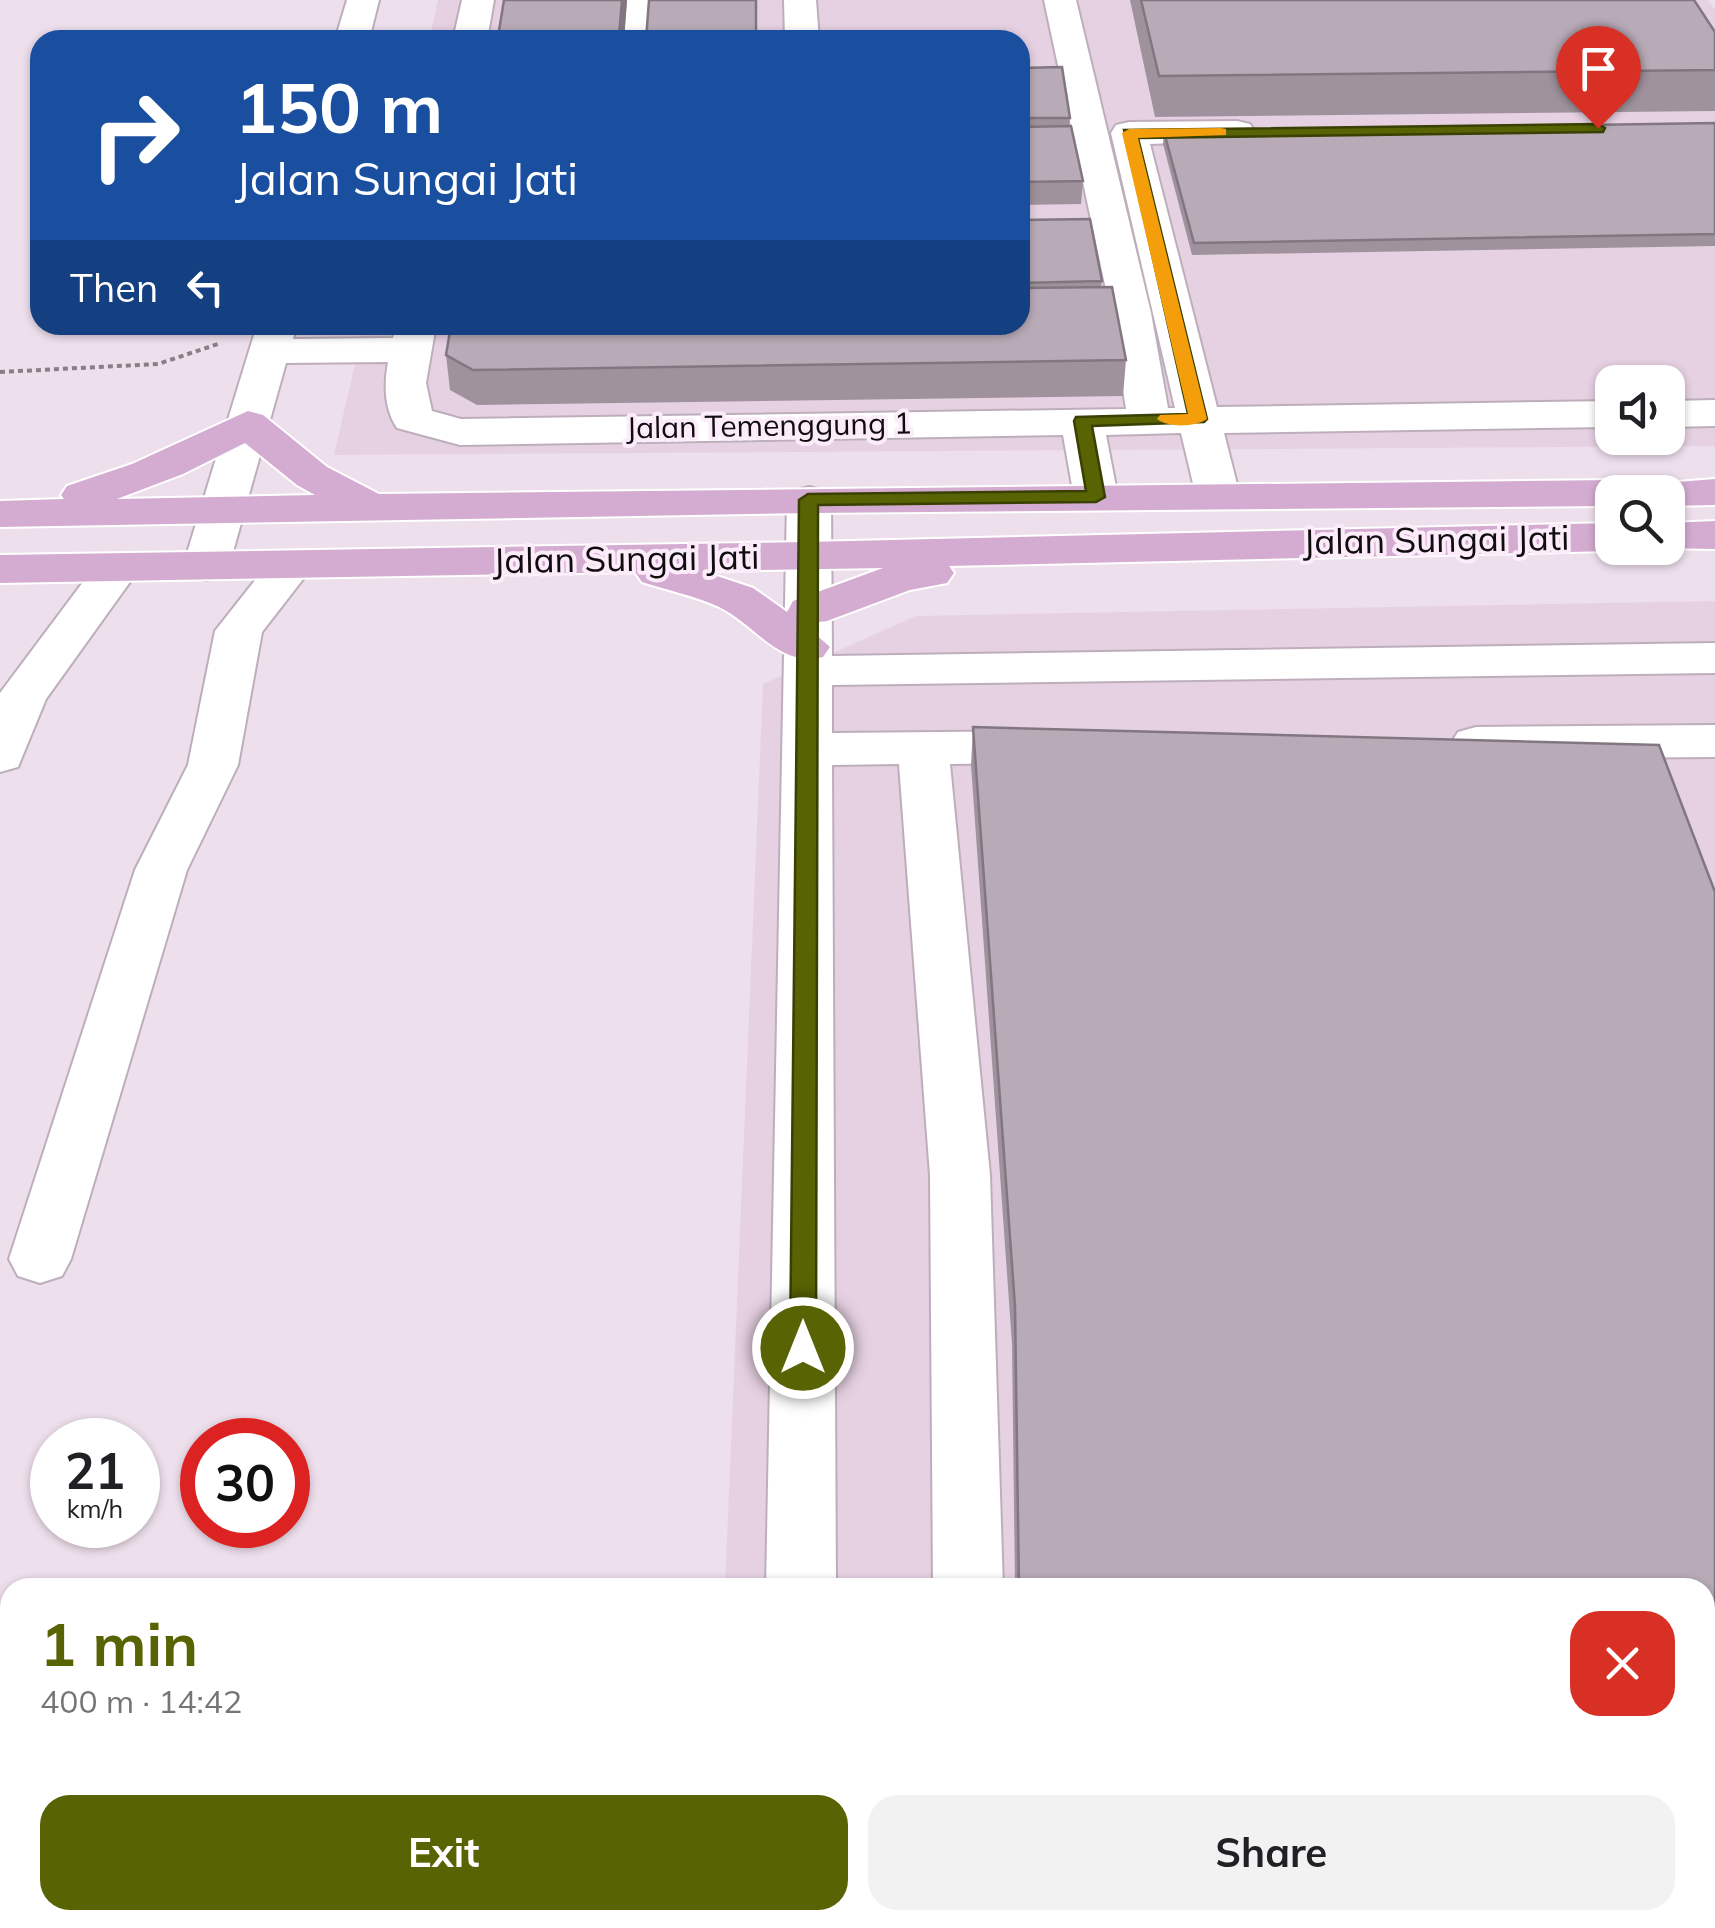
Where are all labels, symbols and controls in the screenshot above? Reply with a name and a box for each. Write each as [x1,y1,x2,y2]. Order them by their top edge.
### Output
pin [1556,26,1641,129]
icon: arrive [1571,41,1626,96]
text: 150 m [235,63,443,151]
icon: right [70,70,200,200]
text: Jalan Sungai Jati [235,150,578,206]
icon: left [178,260,233,315]
text: Then [70,264,158,312]
map controls [1595,365,1685,565]
button: sound [1595,365,1685,455]
street label: Jalan Temenggung 1 [626,404,912,446]
button: search [1595,475,1685,565]
street label: Jalan Sungai Jati [1302,515,1570,563]
street label: Jalan Sungai Jati [492,534,760,582]
position arrow [751,1296,855,1400]
speed limit sign: 30 [180,1418,310,1548]
text: 21 [65,1439,125,1502]
text: km/h [67,1493,123,1524]
text: 1 min [40,1606,198,1681]
button: close [1570,1611,1675,1716]
text: 400 m · 14:42 [40,1681,242,1721]
button: Exit [40,1795,848,1910]
button: Share [868,1795,1675,1910]

